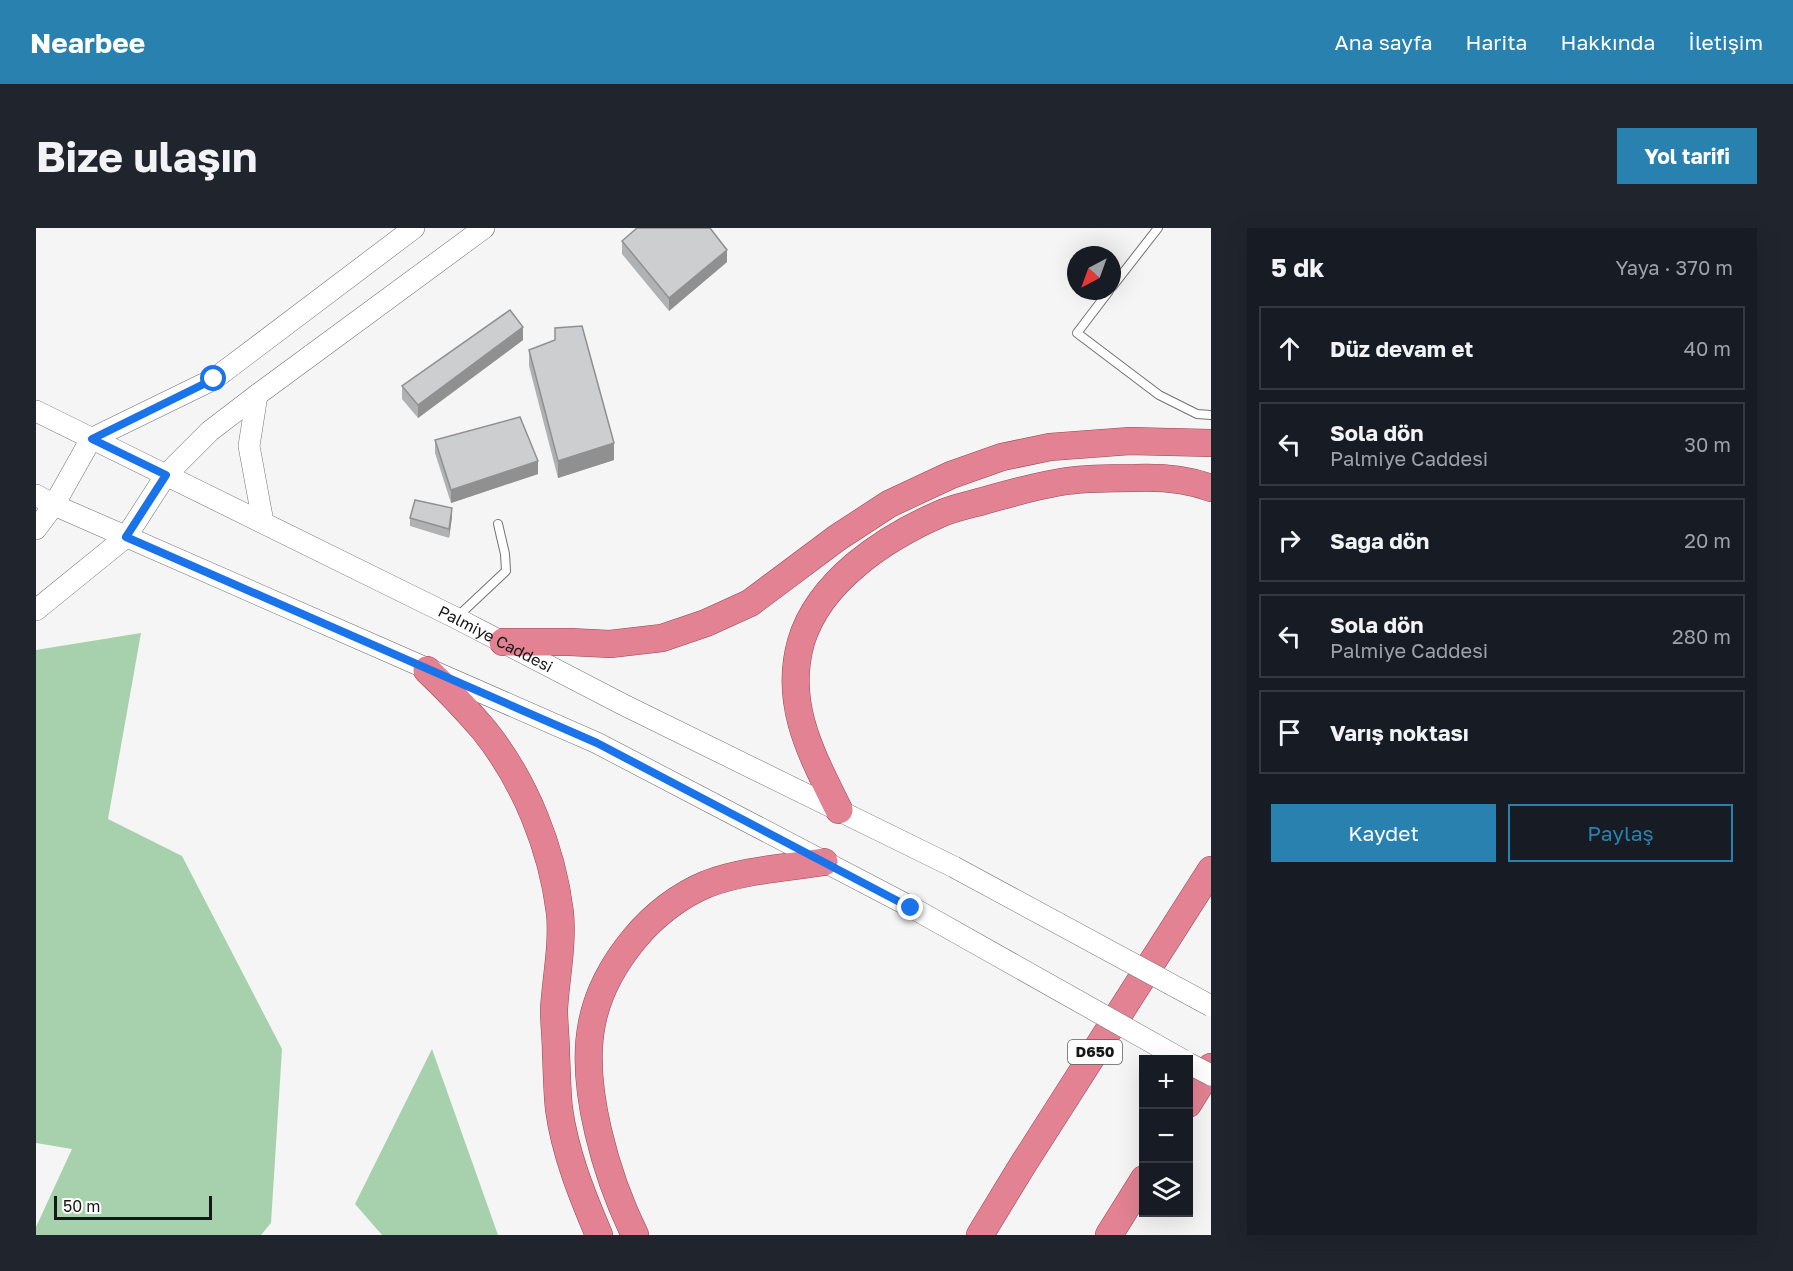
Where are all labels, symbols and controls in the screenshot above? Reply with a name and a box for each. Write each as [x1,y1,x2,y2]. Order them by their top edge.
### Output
text: Nearbee [30,26,145,59]
text: Ana sayfa [1335,29,1433,55]
text: Harita [1466,29,1527,55]
text: Hakkında [1560,29,1655,55]
text: İletişim [1688,29,1763,55]
button: Yol tarifi [1617,128,1757,184]
text: Bize ulaşın [36,131,257,181]
north arrow [1067,246,1121,300]
text: 5 dk [1271,252,1324,283]
text: Yaya · 370 m [1616,255,1733,279]
icon: ahead [1273,332,1306,365]
text: Düz devam et [1330,335,1473,362]
text: 40 m [1684,336,1731,360]
route start [200,365,226,391]
text: Sola dön [1330,419,1424,446]
icon: left [1273,428,1306,461]
text: 30 m [1684,432,1731,456]
text: Palmiye Caddesi [1330,446,1488,470]
icon: right [1273,524,1306,557]
text: Sağa dön [1330,527,1429,554]
text: 20 m [1684,528,1731,552]
street label: Palmiye Caddesi [435,601,557,677]
text: Sola dön [1330,611,1424,638]
icon: left [1273,620,1306,653]
text: 280 m [1672,624,1731,648]
text: Palmiye Caddesi [1330,638,1488,662]
icon: arrive [1273,716,1306,749]
text: Varış noktası [1330,719,1469,746]
button: Kaydet [1271,804,1496,862]
button: Paylaş [1508,804,1733,862]
route end [897,894,923,920]
road number: D650 [1068,1040,1122,1064]
map controls [1139,1055,1193,1217]
button: + [1139,1055,1193,1109]
button: − [1139,1109,1193,1163]
button: layers [1139,1163,1193,1217]
scale bar [54,1193,212,1220]
text: 50 m [63,1196,100,1216]

